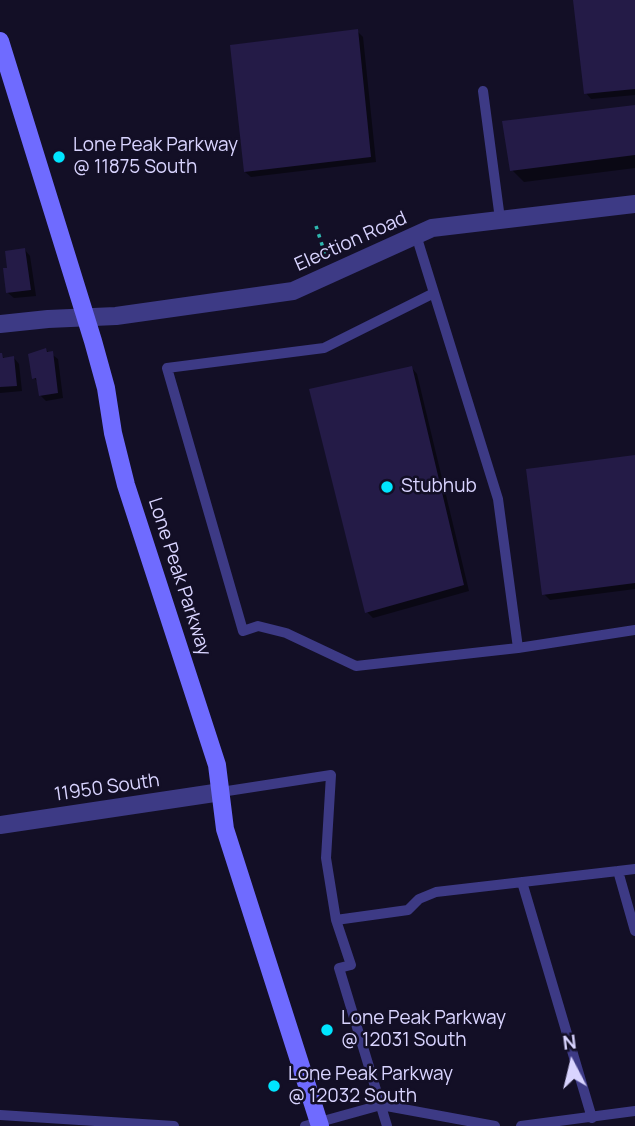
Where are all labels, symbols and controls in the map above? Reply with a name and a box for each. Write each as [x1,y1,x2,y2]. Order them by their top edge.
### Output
place label: Lone Peak Parkway @ 11875 South [73,135,238,179]
marker: Lone Peak Parkway @ 11875 South [51,149,67,165]
street label: Election Road [291,207,411,277]
place label: Stubhub [401,476,477,498]
marker: Stubhub [379,479,395,495]
street label: Lone Peak Parkway [143,495,215,659]
street label: 11950 South [53,769,161,807]
place label: Lone Peak Parkway @ 12031 South [341,1008,506,1052]
marker: Lone Peak Parkway @ 12031 South [319,1022,335,1038]
north arrow [537,1028,607,1098]
text: N [561,1028,578,1056]
place label: Lone Peak Parkway @ 12032 South [288,1064,453,1108]
marker: Lone Peak Parkway @ 12032 South [266,1078,282,1094]

